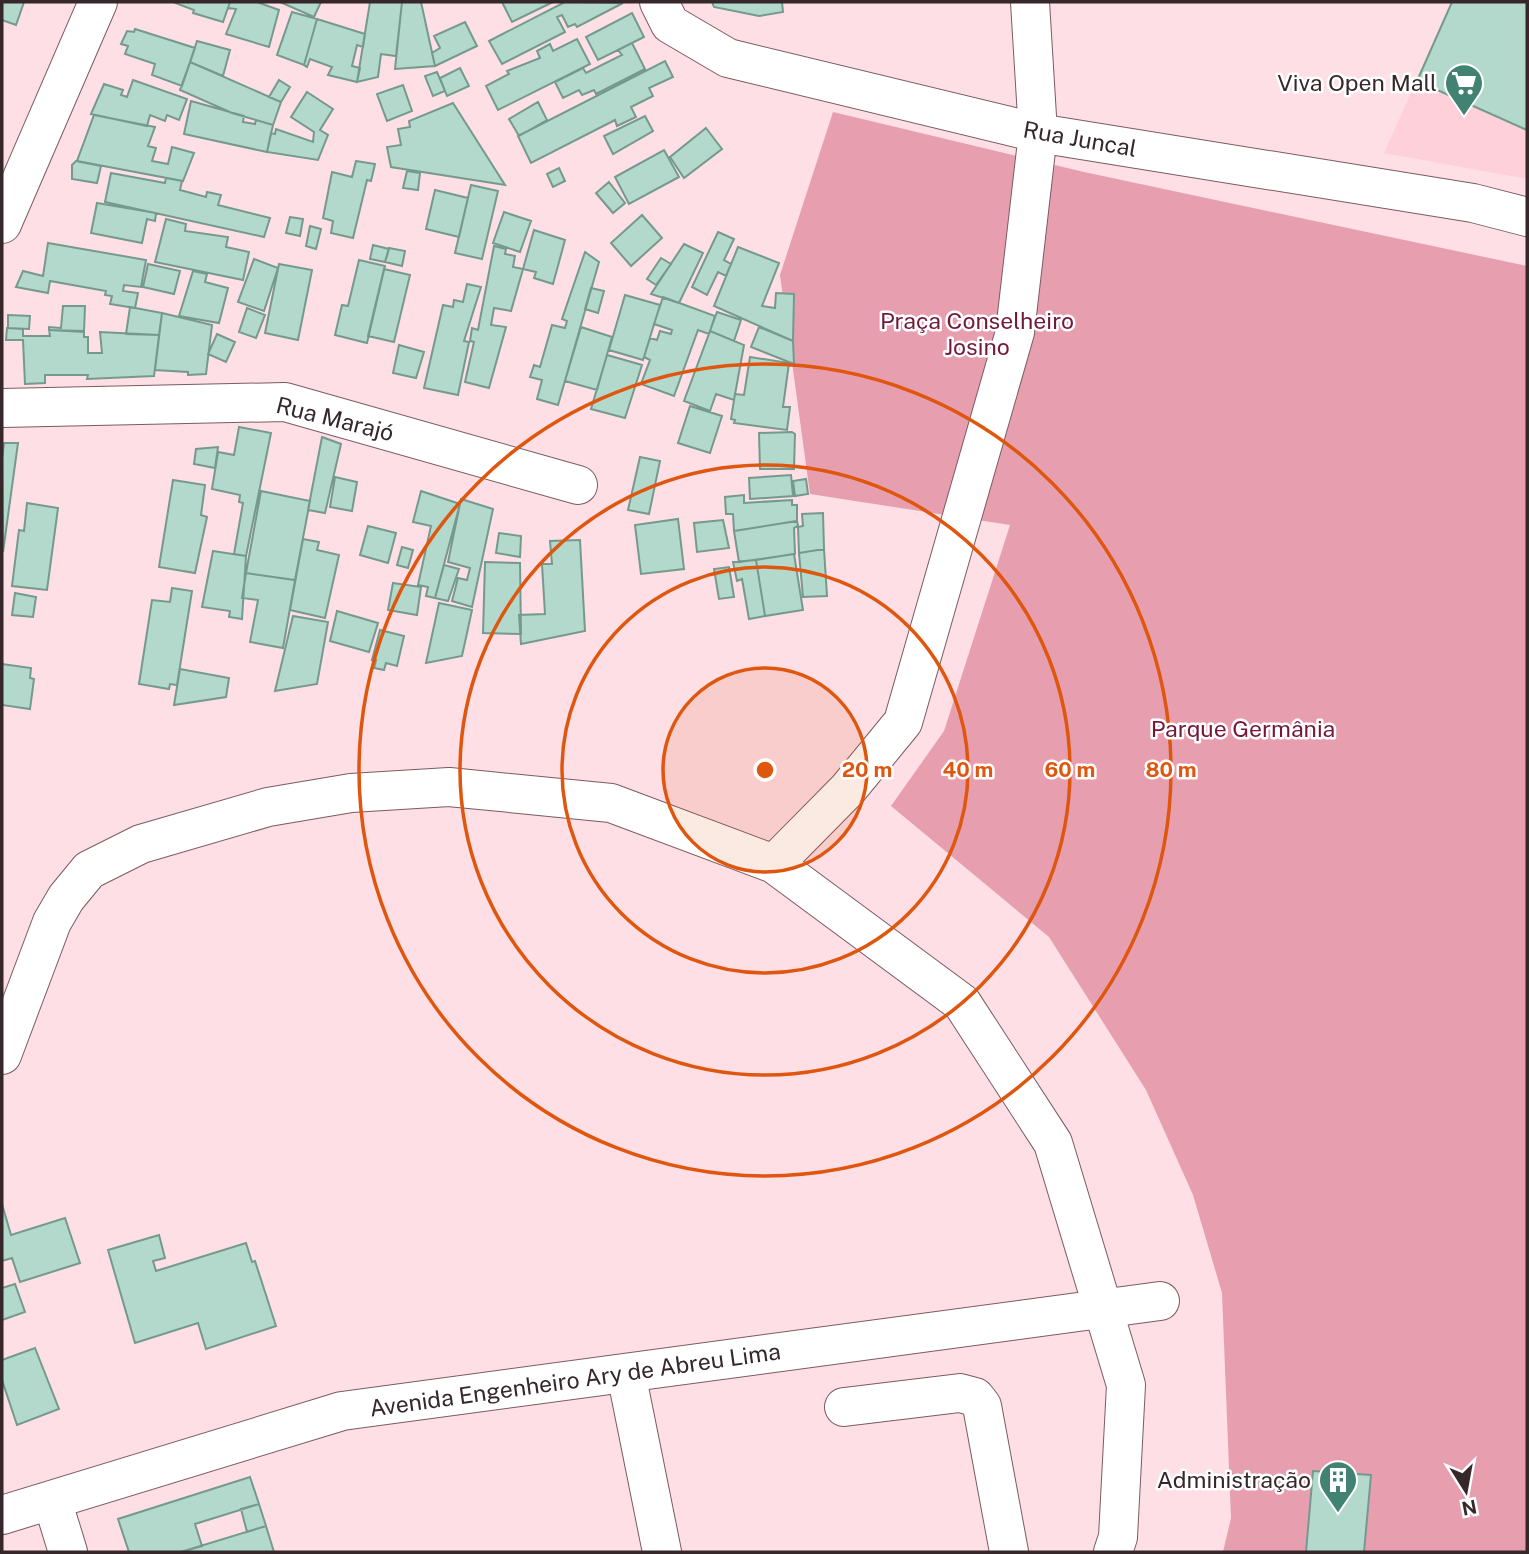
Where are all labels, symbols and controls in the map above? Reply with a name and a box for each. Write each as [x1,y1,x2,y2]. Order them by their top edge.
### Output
supermarket icon: Viva Open Mall [1443,62,1485,117]
place label: Viva Open Mall [1277,69,1437,96]
street label: Rua Juncal [1021,115,1139,162]
park label: Praça Conselheiro Josino [880,307,1074,360]
street label: Rua Marajó [273,391,397,446]
park label: Parque Germânia [1151,715,1335,742]
text: 20 m [842,757,892,782]
text: 40 m [943,757,993,782]
text: 60 m [1045,757,1095,782]
text: 80 m [1145,757,1197,782]
centre of rings [753,758,777,782]
street label: Avenida Engenheiro Ary de Abreu Lima [368,1337,782,1422]
north arrow [1431,1456,1501,1526]
building icon: Administração [1317,1459,1359,1514]
place label: Administração [1157,1466,1311,1493]
text: N [1460,1495,1479,1520]

